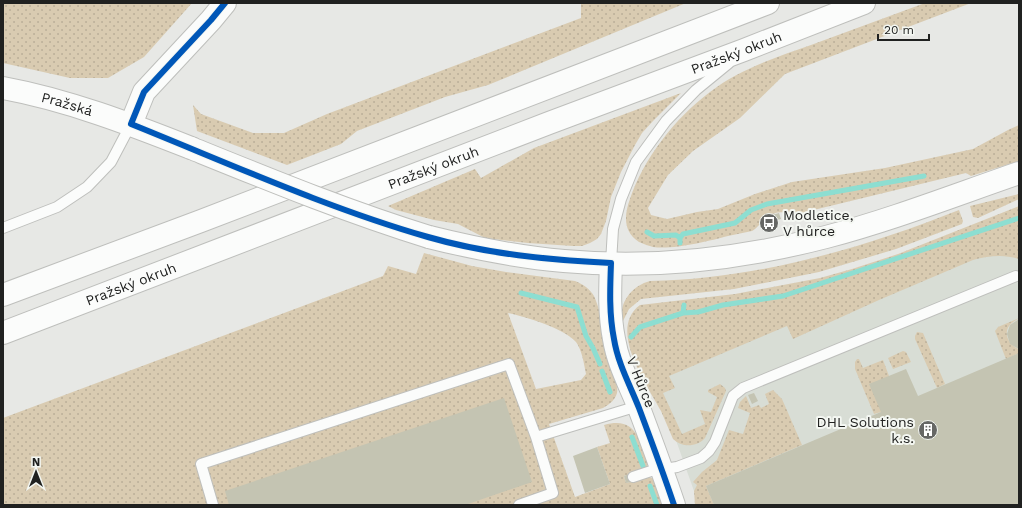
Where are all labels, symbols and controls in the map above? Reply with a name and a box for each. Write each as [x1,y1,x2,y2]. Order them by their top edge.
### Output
scale bar [878,16,929,42]
text: 20 m [884,23,914,37]
street label: Pražský okruh [689,28,784,77]
street label: Pražská [40,89,95,119]
street label: Pražský okruh [386,143,481,192]
place label: Modletice, V hůrce [783,207,853,239]
bus stop icon: Modletice, V hůrce [758,212,780,234]
street label: Pražský okruh [83,259,178,308]
street label: V Hůrce [624,354,658,410]
place label: DHL Solutions k.s. [817,414,914,446]
building icon: DHL Solutions k.s. [917,419,939,441]
north arrow [16,452,56,492]
text: N [32,456,40,469]

